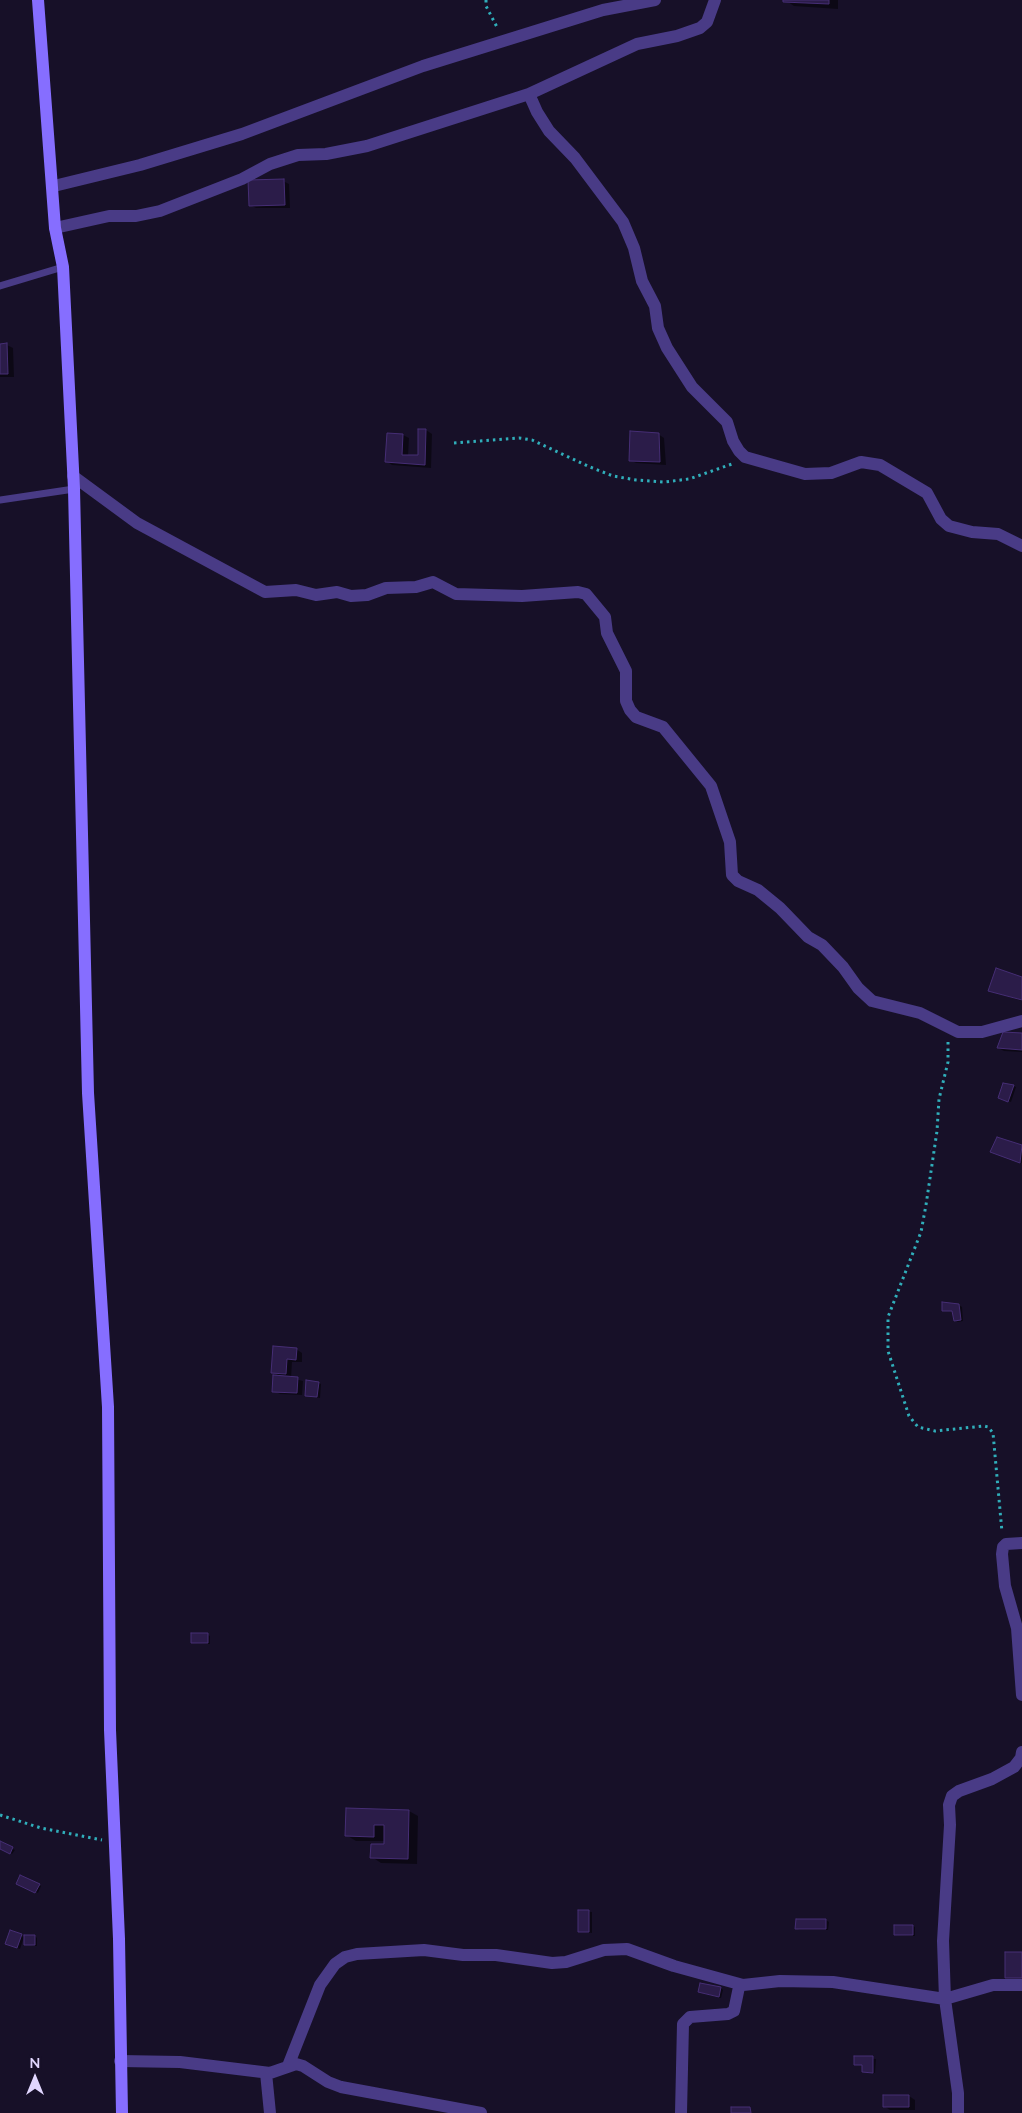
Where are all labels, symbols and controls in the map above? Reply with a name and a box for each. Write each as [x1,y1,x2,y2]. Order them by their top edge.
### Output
north arrow [10,2053,60,2103]
text: N [30,2054,40,2071]

